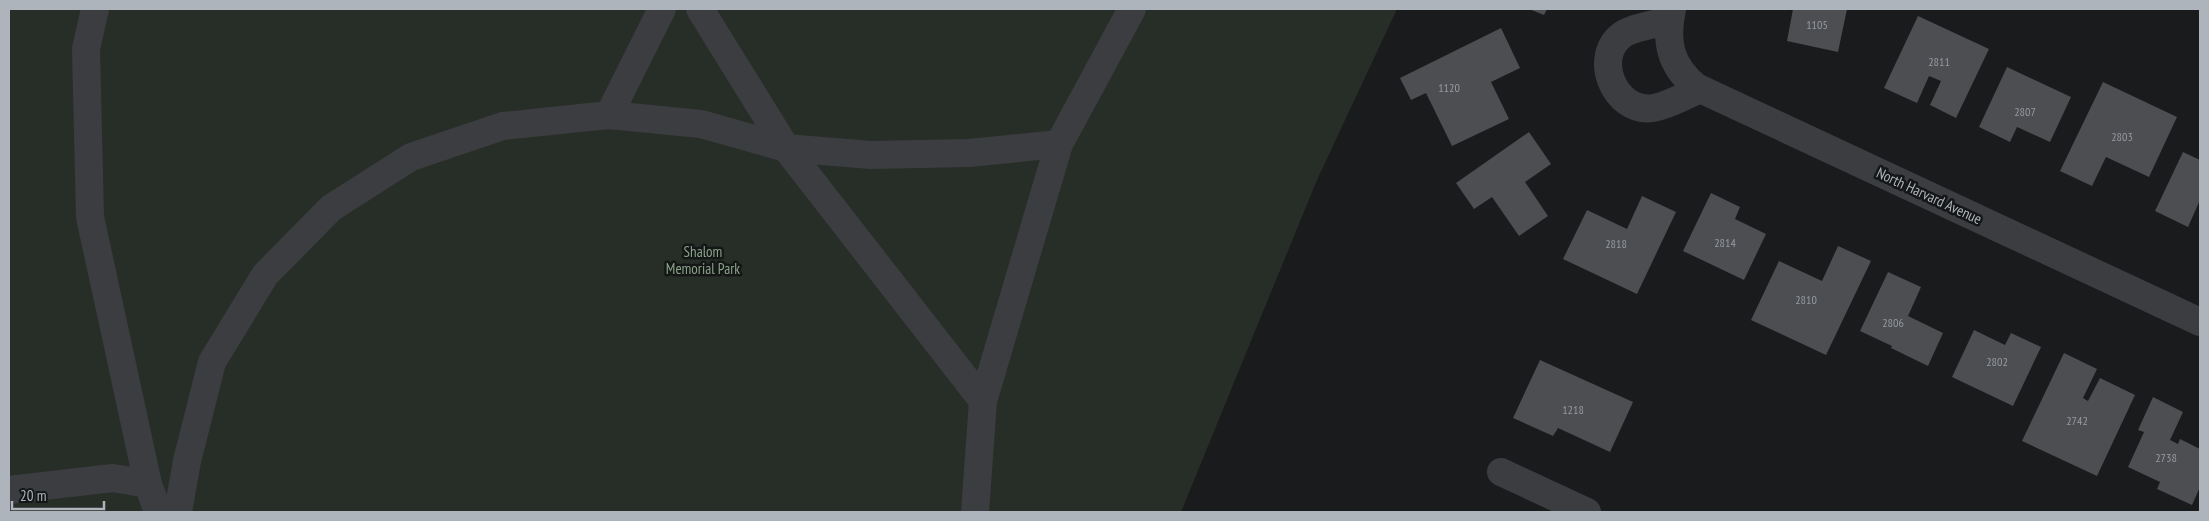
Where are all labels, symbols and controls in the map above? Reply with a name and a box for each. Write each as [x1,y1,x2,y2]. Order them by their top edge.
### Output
house number: 1105 [1806,17,1828,32]
house number: 2811 [1928,54,1950,69]
house number: 1120 [1438,80,1460,95]
house number: 2807 [2014,104,2036,119]
house number: 2803 [2111,129,2133,144]
street label: North Harvard Avenue [1873,163,1985,228]
house number: 2814 [1714,235,1736,250]
house number: 2818 [1605,236,1627,251]
park label: Shalom Memorial Park [666,242,740,278]
house number: 2810 [1795,292,1817,307]
house number: 2806 [1882,315,1904,330]
house number: 2802 [1986,354,2008,369]
house number: 1218 [1562,402,1584,417]
house number: 2742 [2066,413,2088,428]
house number: 2738 [2155,450,2177,465]
scale bar [12,478,105,510]
text: 20 m [20,486,46,505]

